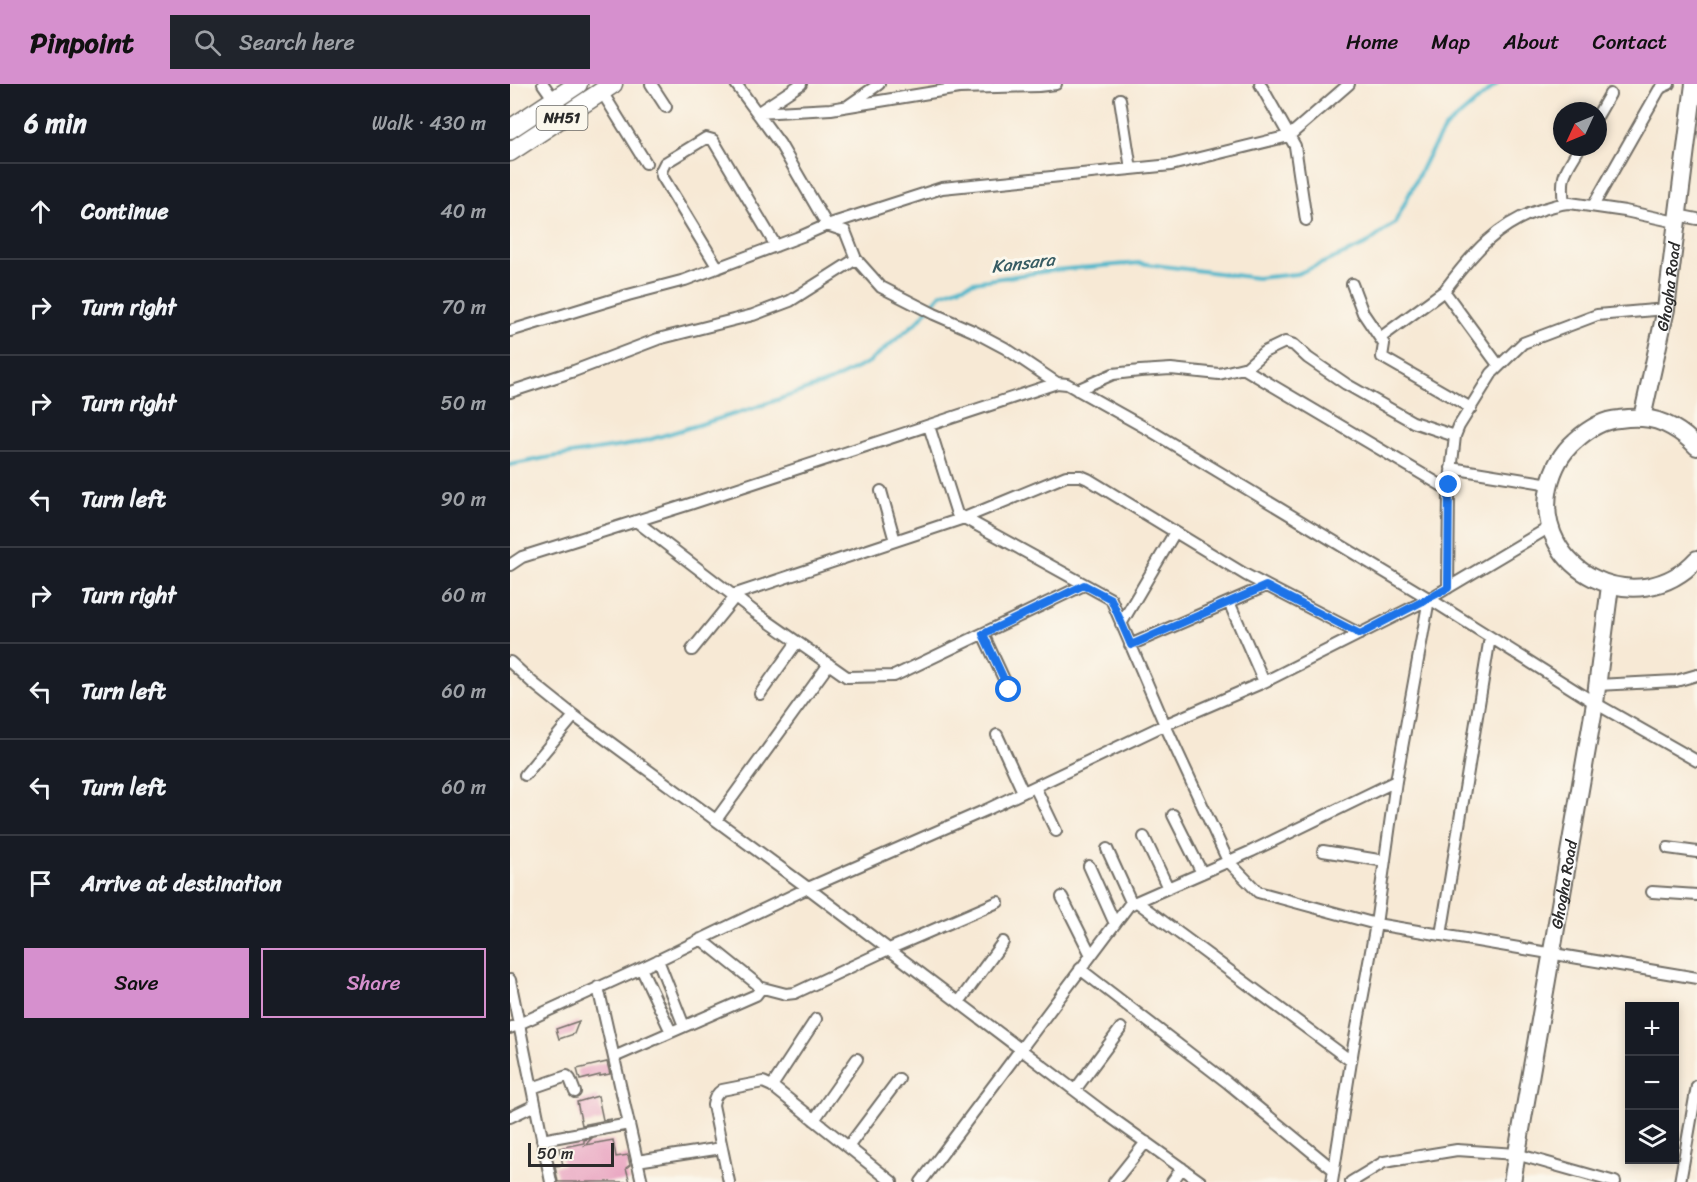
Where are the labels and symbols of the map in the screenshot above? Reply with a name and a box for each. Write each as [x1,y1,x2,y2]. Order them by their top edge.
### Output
north arrow [1553,102,1607,156]
road number: NH51 [536,106,588,130]
street label: Ghogha Road [1648,239,1689,334]
water label: Kansara [990,243,1058,283]
route end [1435,471,1461,497]
route start [995,676,1021,702]
street label: Ghogha Road [1542,836,1586,931]
scale bar [528,1140,614,1168]

